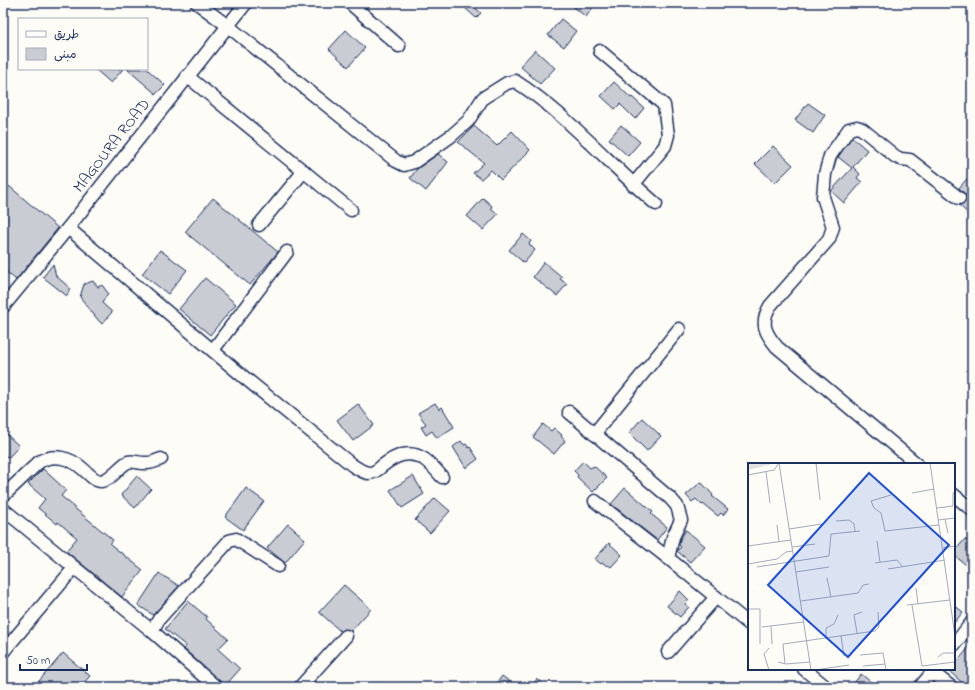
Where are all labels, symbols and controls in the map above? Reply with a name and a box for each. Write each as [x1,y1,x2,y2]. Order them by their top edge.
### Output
legend [18,18,148,70]
text: طريق [54,26,79,44]
text: مبنى [54,46,77,64]
street label: MAGOURA ROAD [68,94,156,198]
inset map [748,463,955,670]
scale bar [20,646,87,672]
text: 50 m [26,652,50,670]

